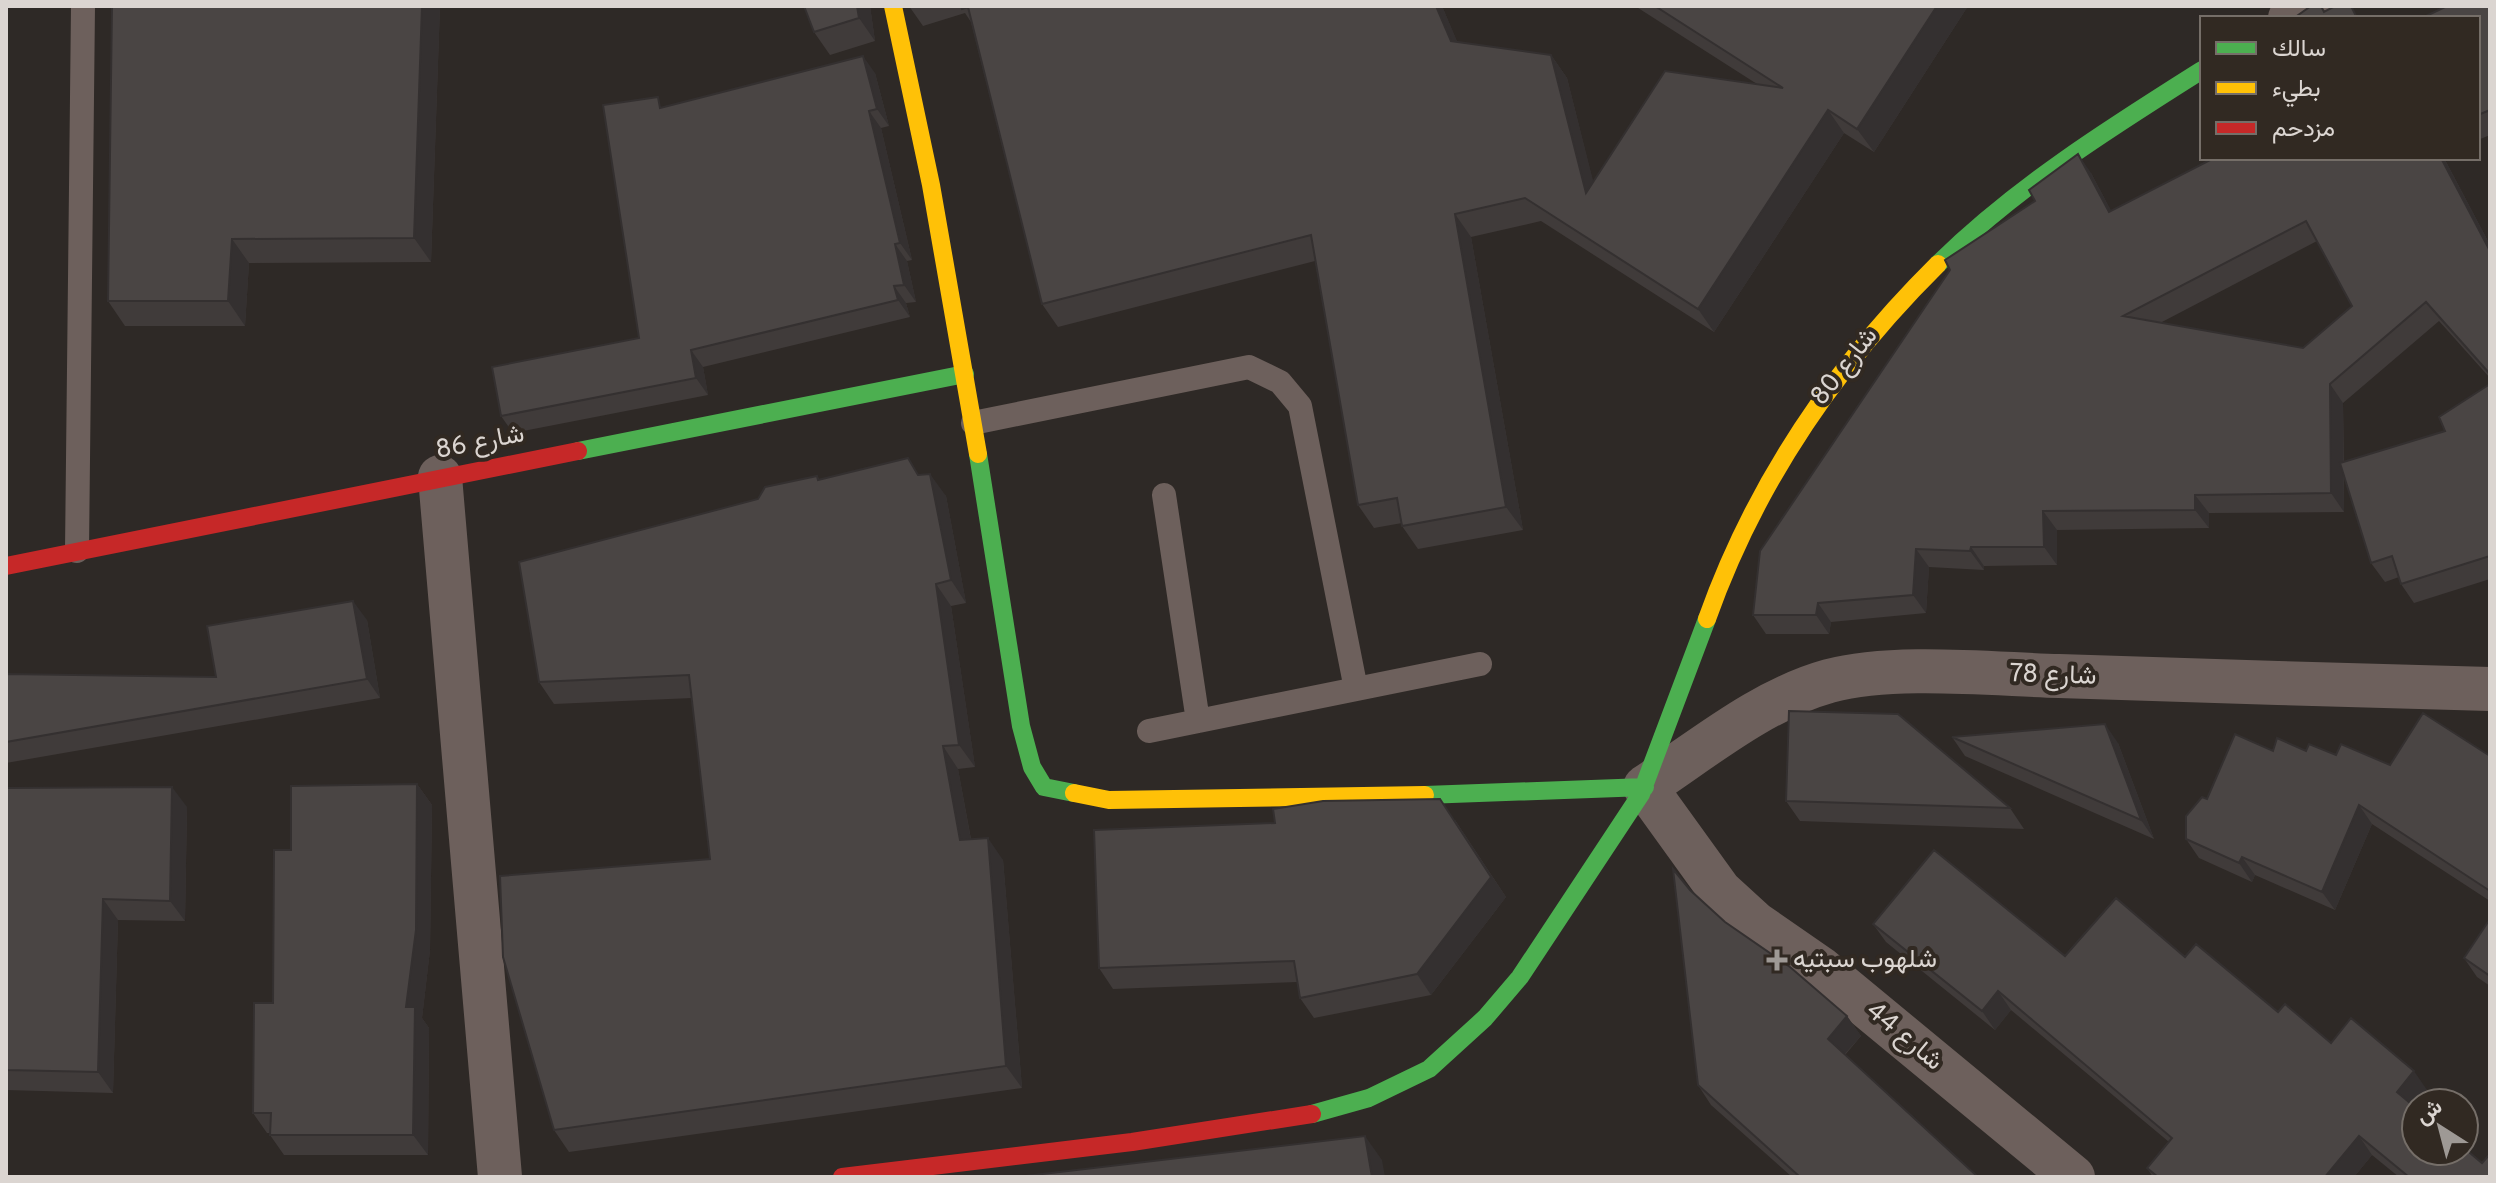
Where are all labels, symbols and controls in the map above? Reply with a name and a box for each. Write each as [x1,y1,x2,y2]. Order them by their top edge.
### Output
legend [2200,16,2480,160]
text: سالك [2272,35,2326,65]
text: بطيء [2272,75,2321,107]
text: مزدحم [2272,115,2335,145]
street label: شارع 80 [1804,321,1886,413]
street label: شارع 86 [433,418,527,468]
street label: شارع 78 [2009,658,2097,694]
place label: شلهوب سبتيه [1793,944,1937,977]
marker: شلهوب سبتيه [1768,951,1786,969]
street label: شارع 44 [1859,995,1949,1079]
north arrow [2400,1087,2480,1167]
text: ش [2411,1094,2448,1132]

